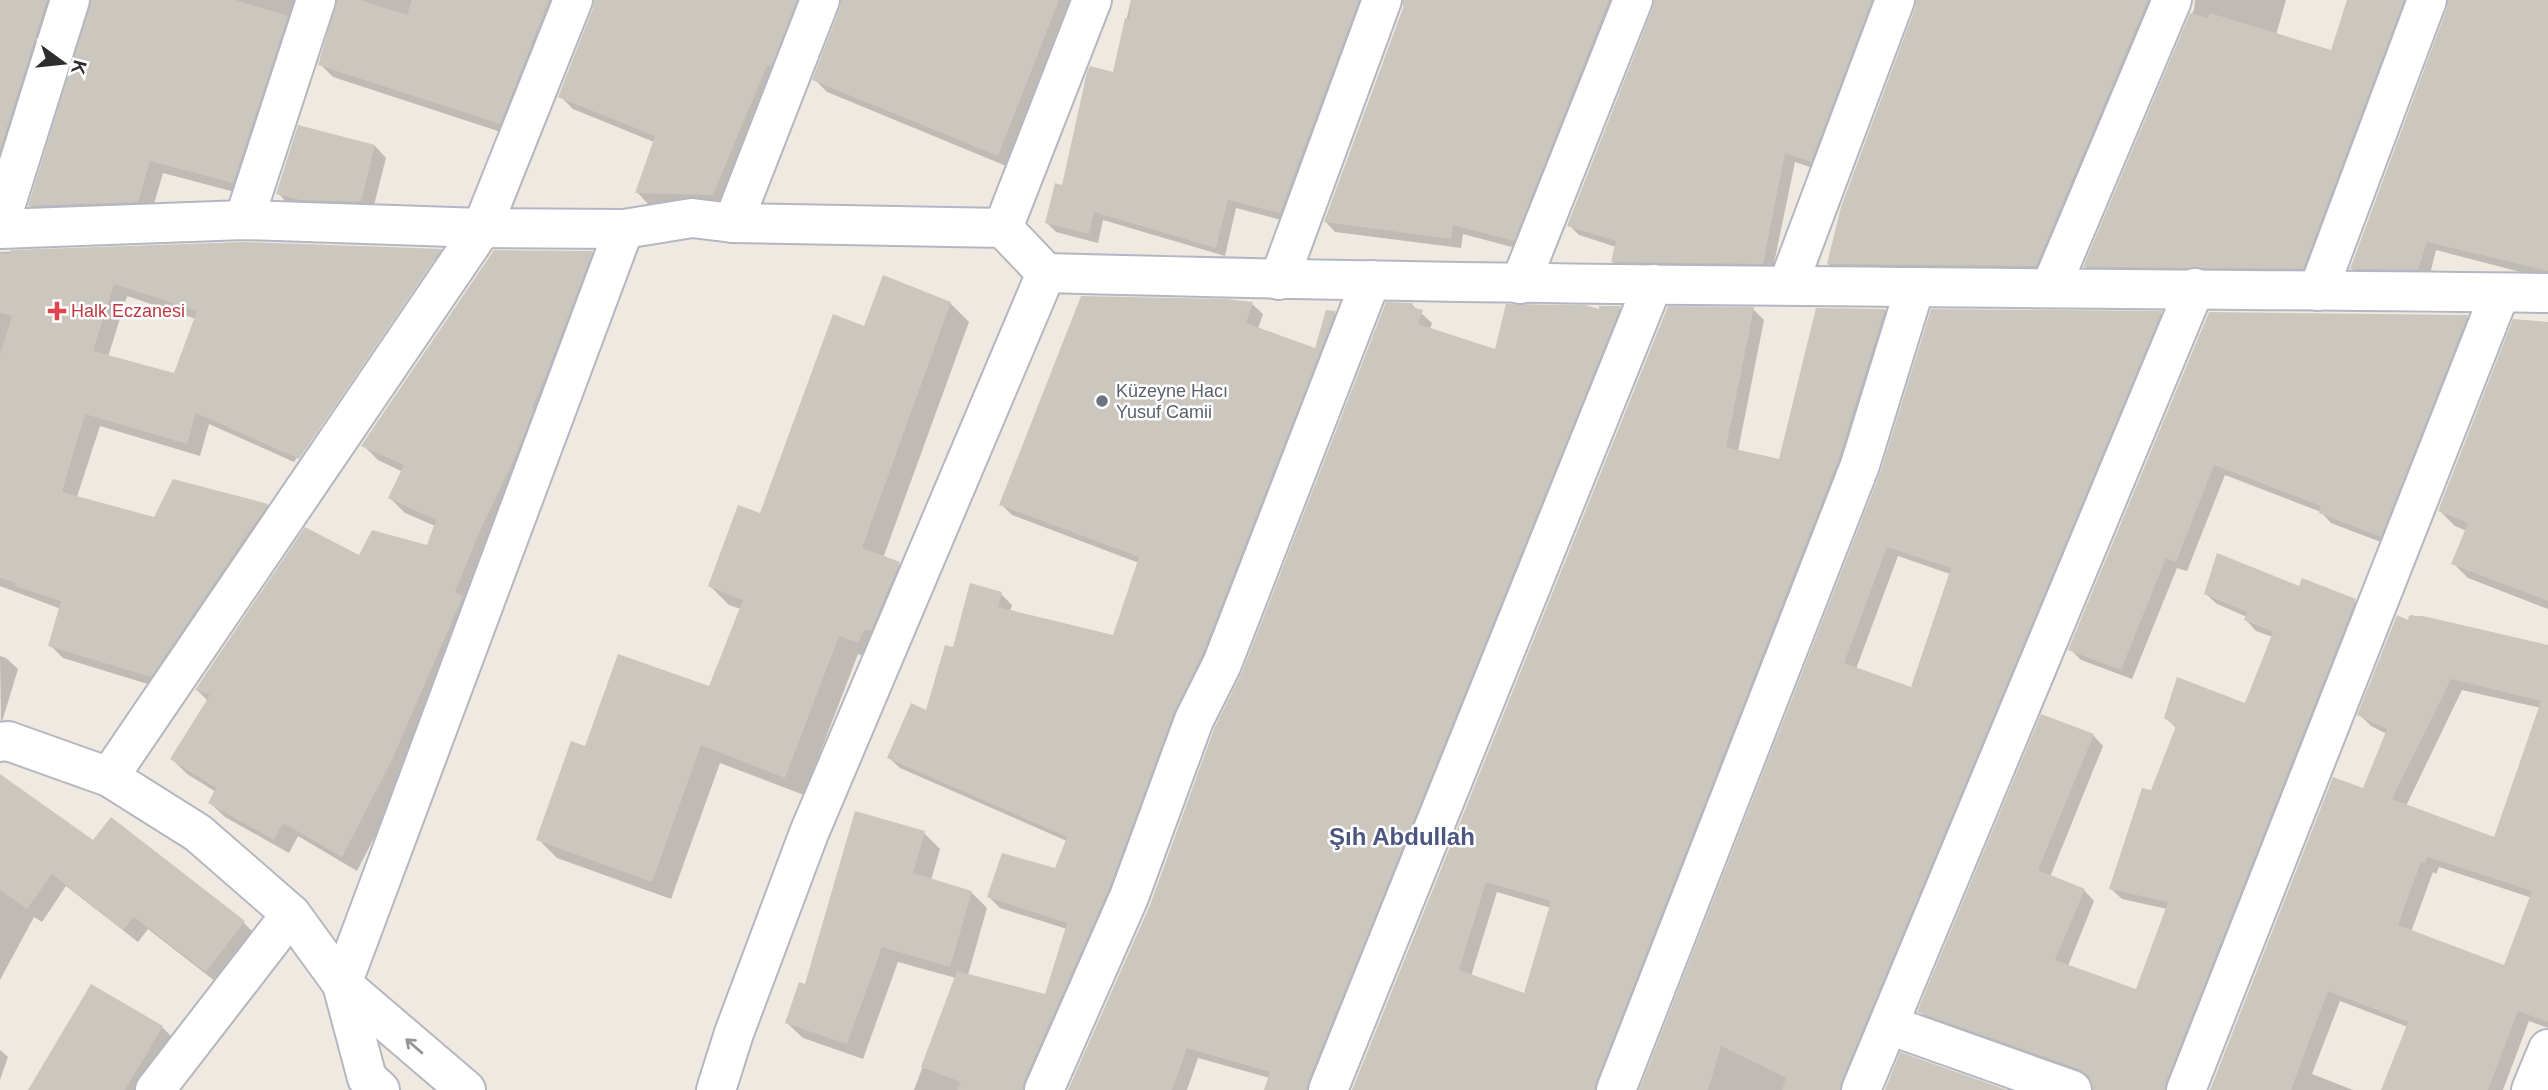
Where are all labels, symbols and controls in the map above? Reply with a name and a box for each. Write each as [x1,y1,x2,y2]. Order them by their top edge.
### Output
north arrow [28,28,98,98]
text: K [67,58,91,77]
place label: Halk Eczanesi [71,301,185,321]
marker: Halk Eczanesi [49,303,65,319]
place label: Küzeyne Hacı Yusuf Camii [1116,381,1228,422]
marker: Küzeyne Hacı Yusuf Camii [1094,393,1110,409]
district label: Şıh Abdullah [1329,823,1475,850]
one-way arrow [405,1038,423,1054]

